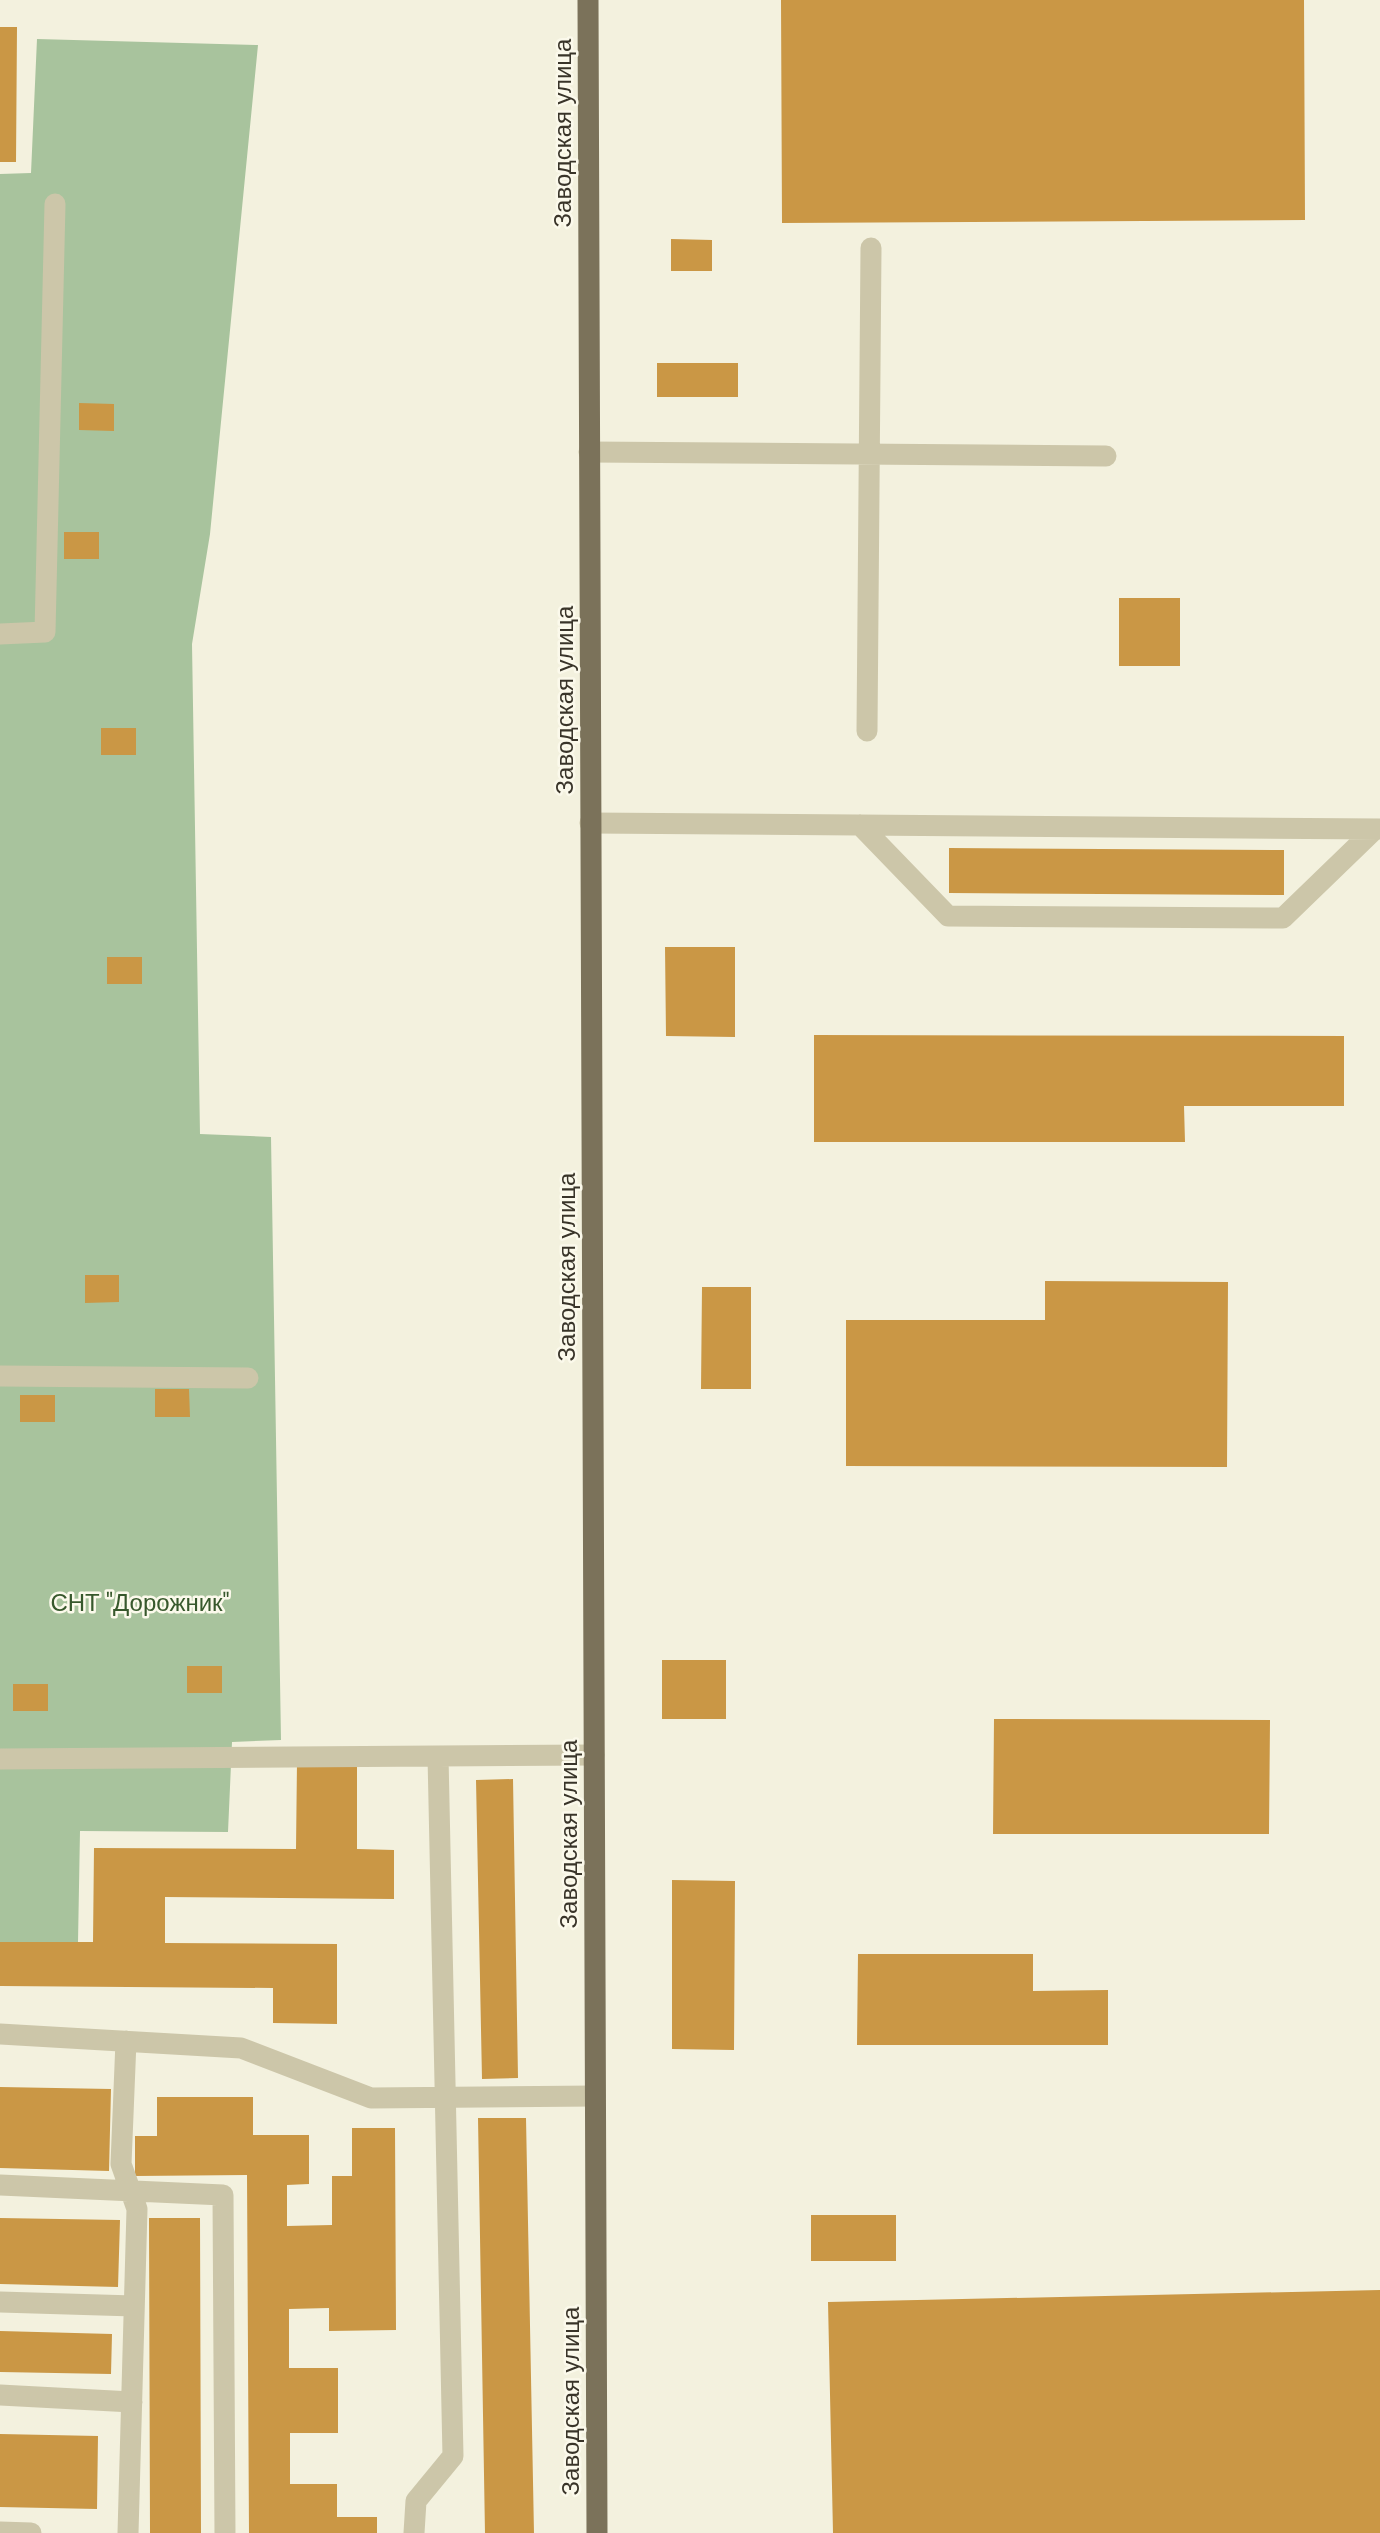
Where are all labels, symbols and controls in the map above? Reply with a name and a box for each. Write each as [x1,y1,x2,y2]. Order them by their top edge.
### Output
street label: Заводская улица [547,38,578,227]
street label: Заводская улица [549,605,580,794]
street label: Заводская улица [551,1172,582,1361]
park label: СНТ "Дорожник" [50,1587,230,1618]
street label: Заводская улица [553,1739,584,1928]
street label: Заводская улица [555,2306,586,2495]

